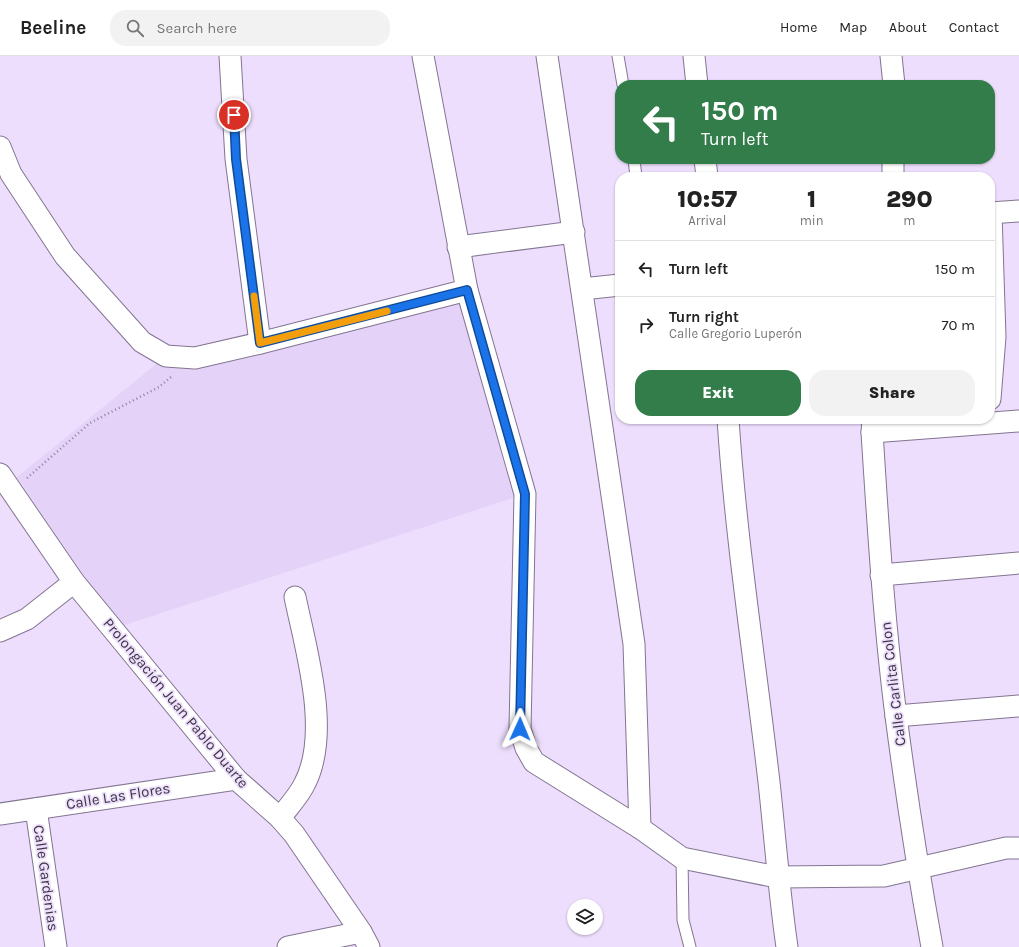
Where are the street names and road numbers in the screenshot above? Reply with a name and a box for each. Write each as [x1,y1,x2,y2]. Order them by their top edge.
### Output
street label: Prolongación Juan Pablo Duarte [100,614,252,792]
street label: Calle Carlita Colon [876,621,910,747]
street label: Calle Las Flores [65,779,171,813]
street label: Calle Gardenias [30,824,62,932]

